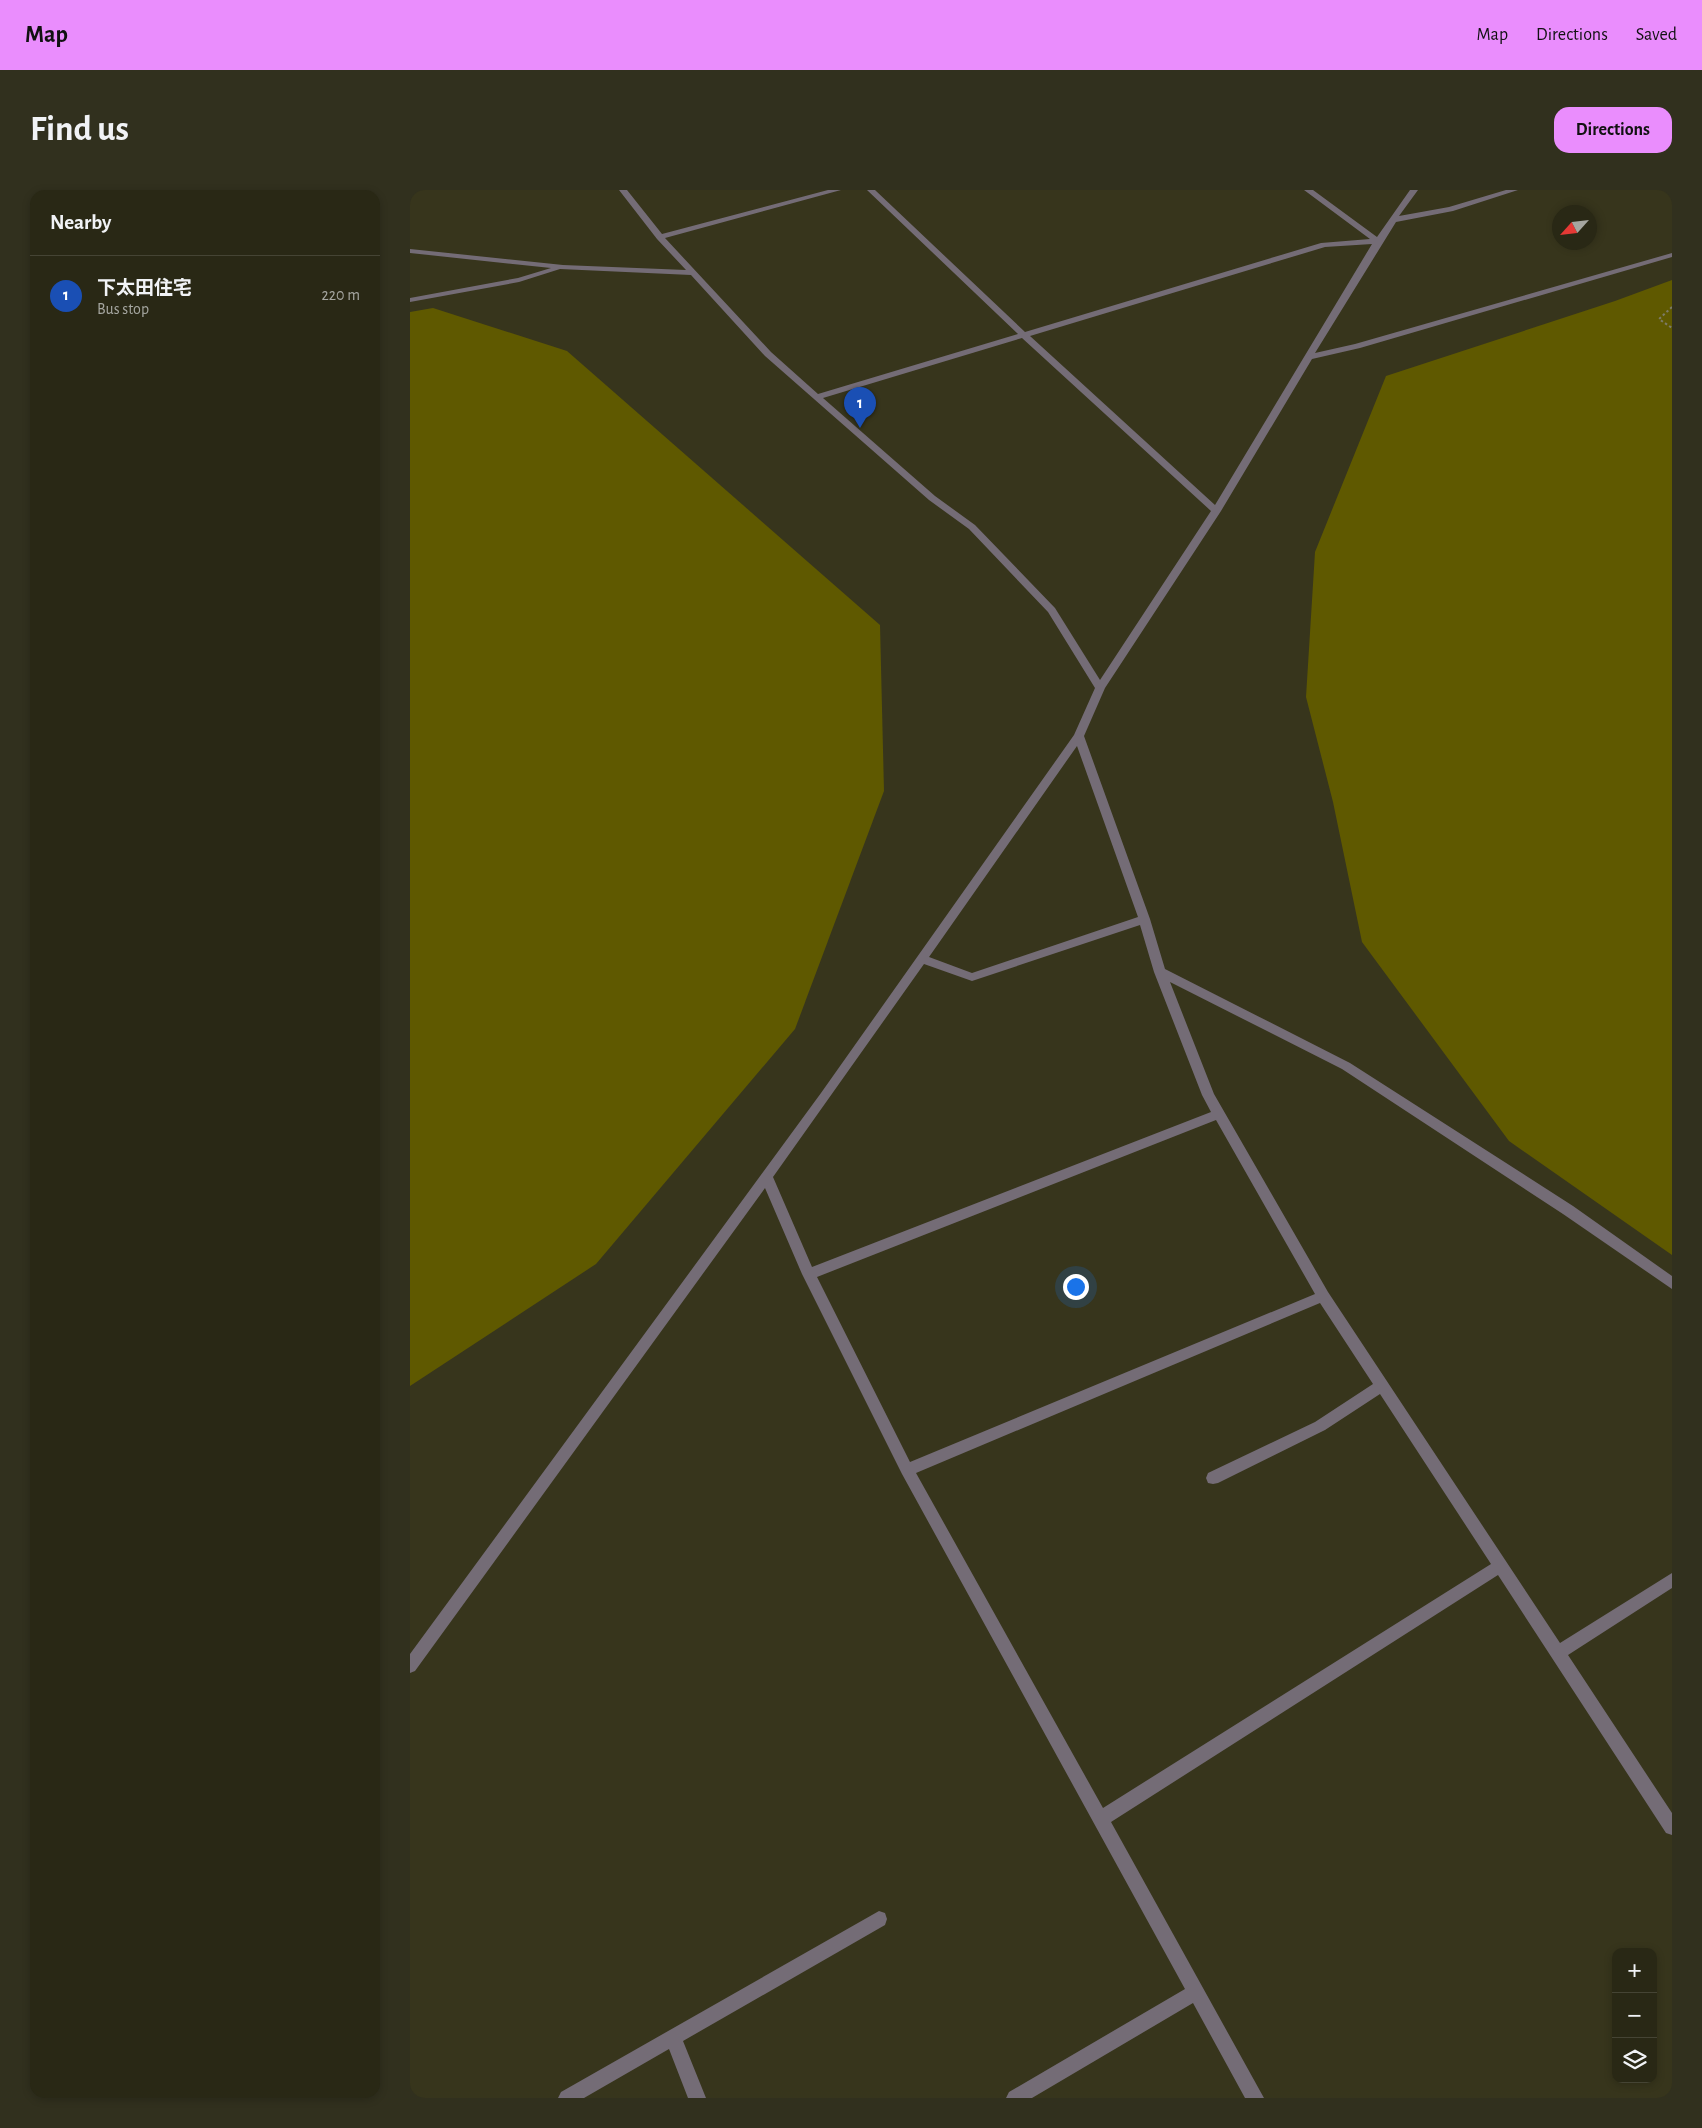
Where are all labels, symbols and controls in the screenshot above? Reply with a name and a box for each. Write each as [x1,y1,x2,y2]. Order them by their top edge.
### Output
text: Map [25,23,68,47]
text: Map [1477,26,1508,44]
text: Directions [1536,26,1608,44]
text: Saved [1636,26,1677,44]
button: Directions [1554,107,1672,153]
text: Find us [30,112,129,147]
north arrow [1552,205,1597,250]
text: Nearby [50,212,111,233]
text: 下太田住宅 [97,279,192,298]
text: 1 [63,287,69,303]
text: 220 m [322,287,360,303]
text: Bus stop [97,301,149,317]
pin: 1 [844,387,876,428]
your location [1063,1274,1089,1300]
map controls [1612,1948,1657,2083]
button: + [1612,1948,1657,1993]
button: − [1612,1993,1657,2038]
button: layers [1612,2038,1657,2083]

